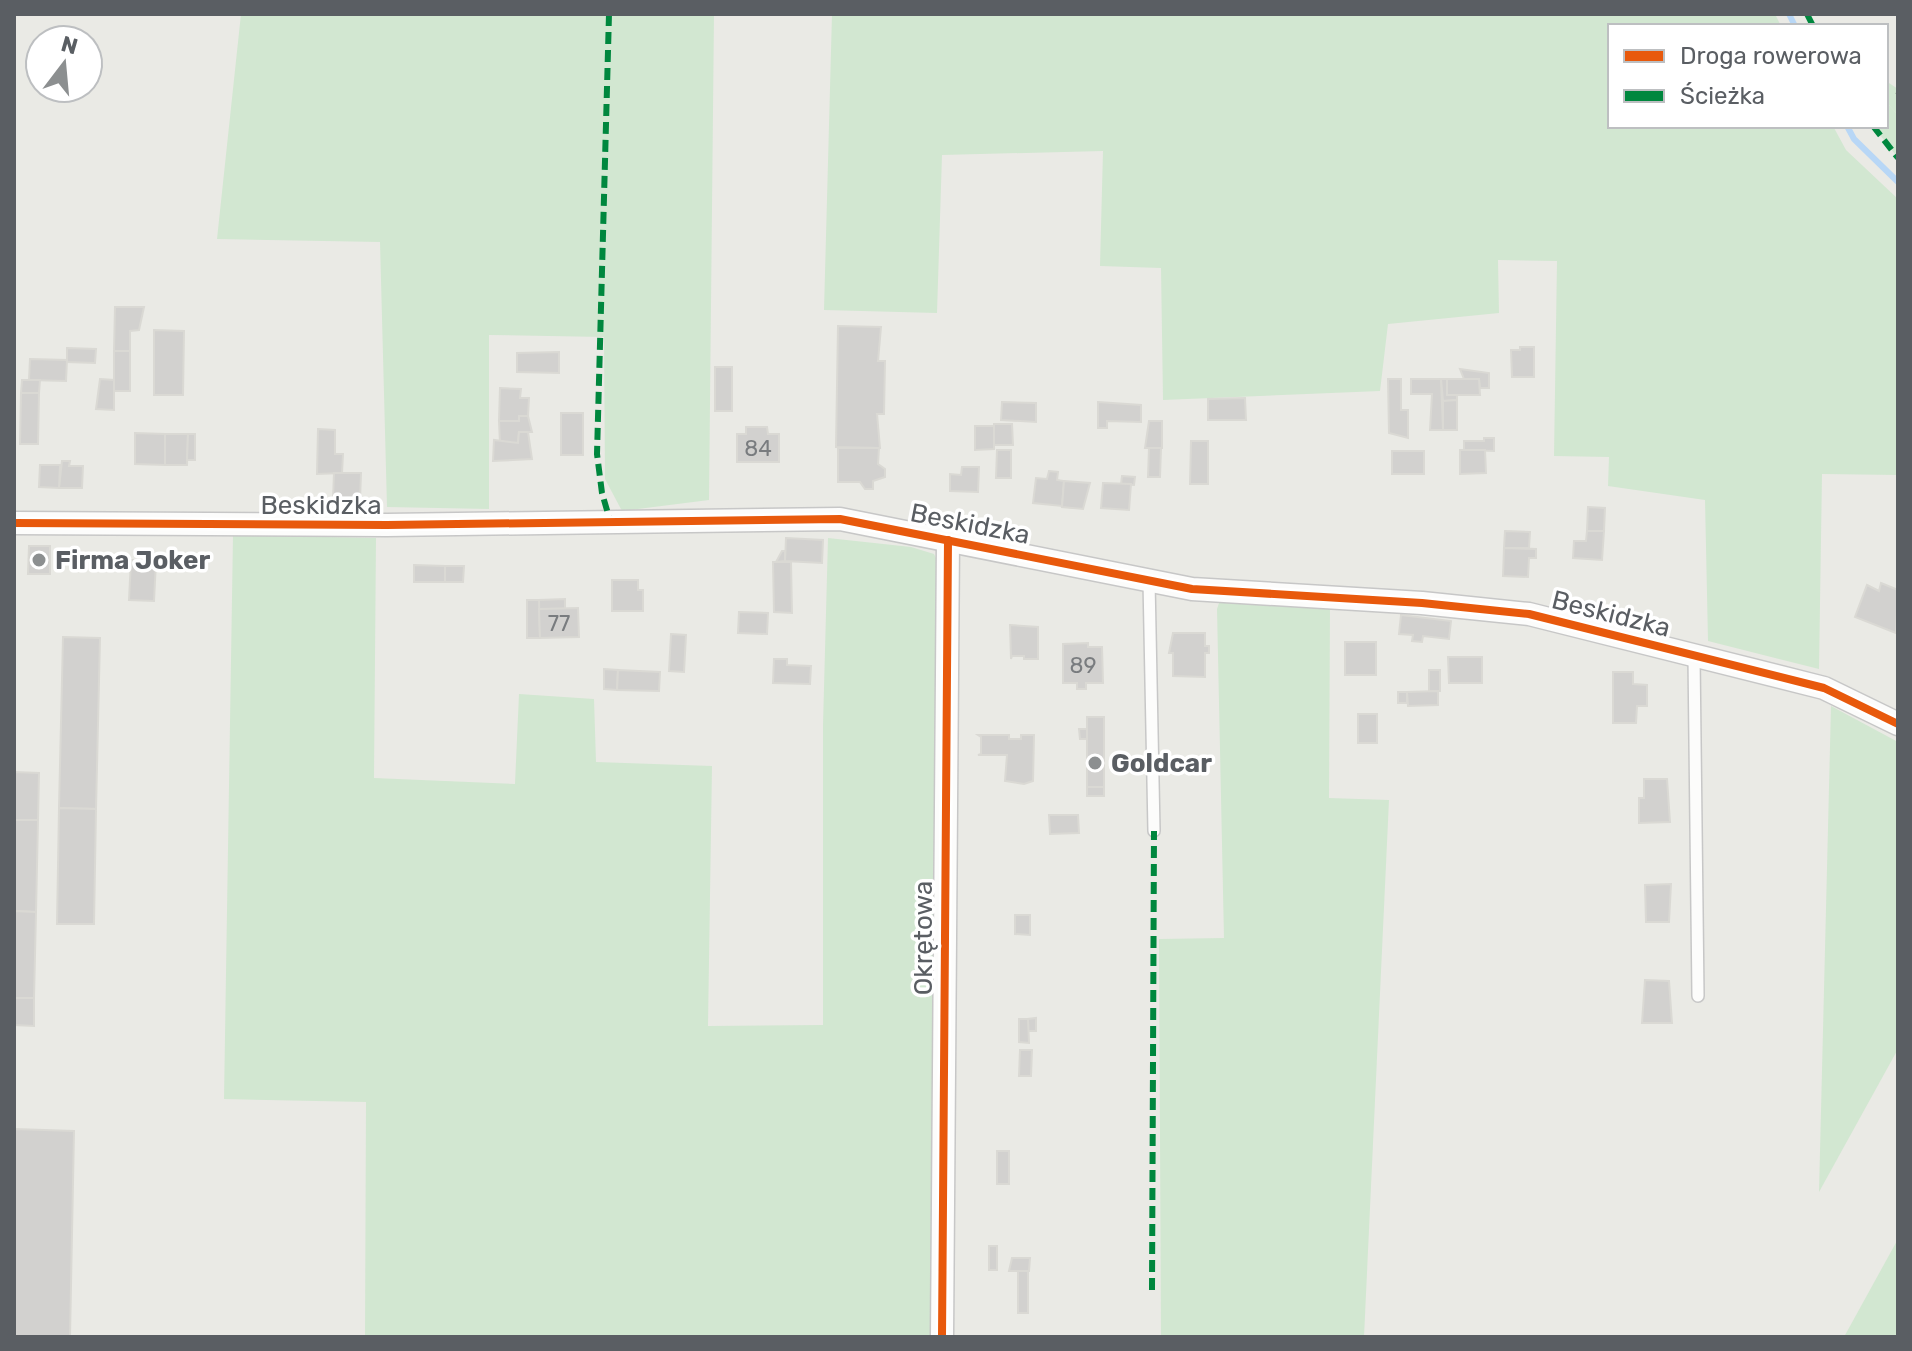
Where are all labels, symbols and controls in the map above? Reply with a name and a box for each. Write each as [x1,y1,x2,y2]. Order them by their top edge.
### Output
north arrow [24,24,104,104]
legend [1608,24,1888,128]
text: N [58,30,81,60]
text: Droga rowerowa [1680,42,1862,70]
text: Ścieżka [1680,82,1765,110]
house number: 84 [744,435,772,462]
street label: Beskidzka [260,490,382,521]
street label: Beskidzka [908,497,1032,551]
place label: Firma Joker [55,545,210,576]
marker: Firma Joker [30,551,48,569]
street label: Beskidzka [1548,584,1674,644]
house number: 77 [548,610,570,637]
house number: 89 [1069,652,1097,679]
place label: Goldcar [1111,748,1212,779]
marker: Goldcar [1086,754,1104,772]
street label: Okrętowa [908,881,939,995]

